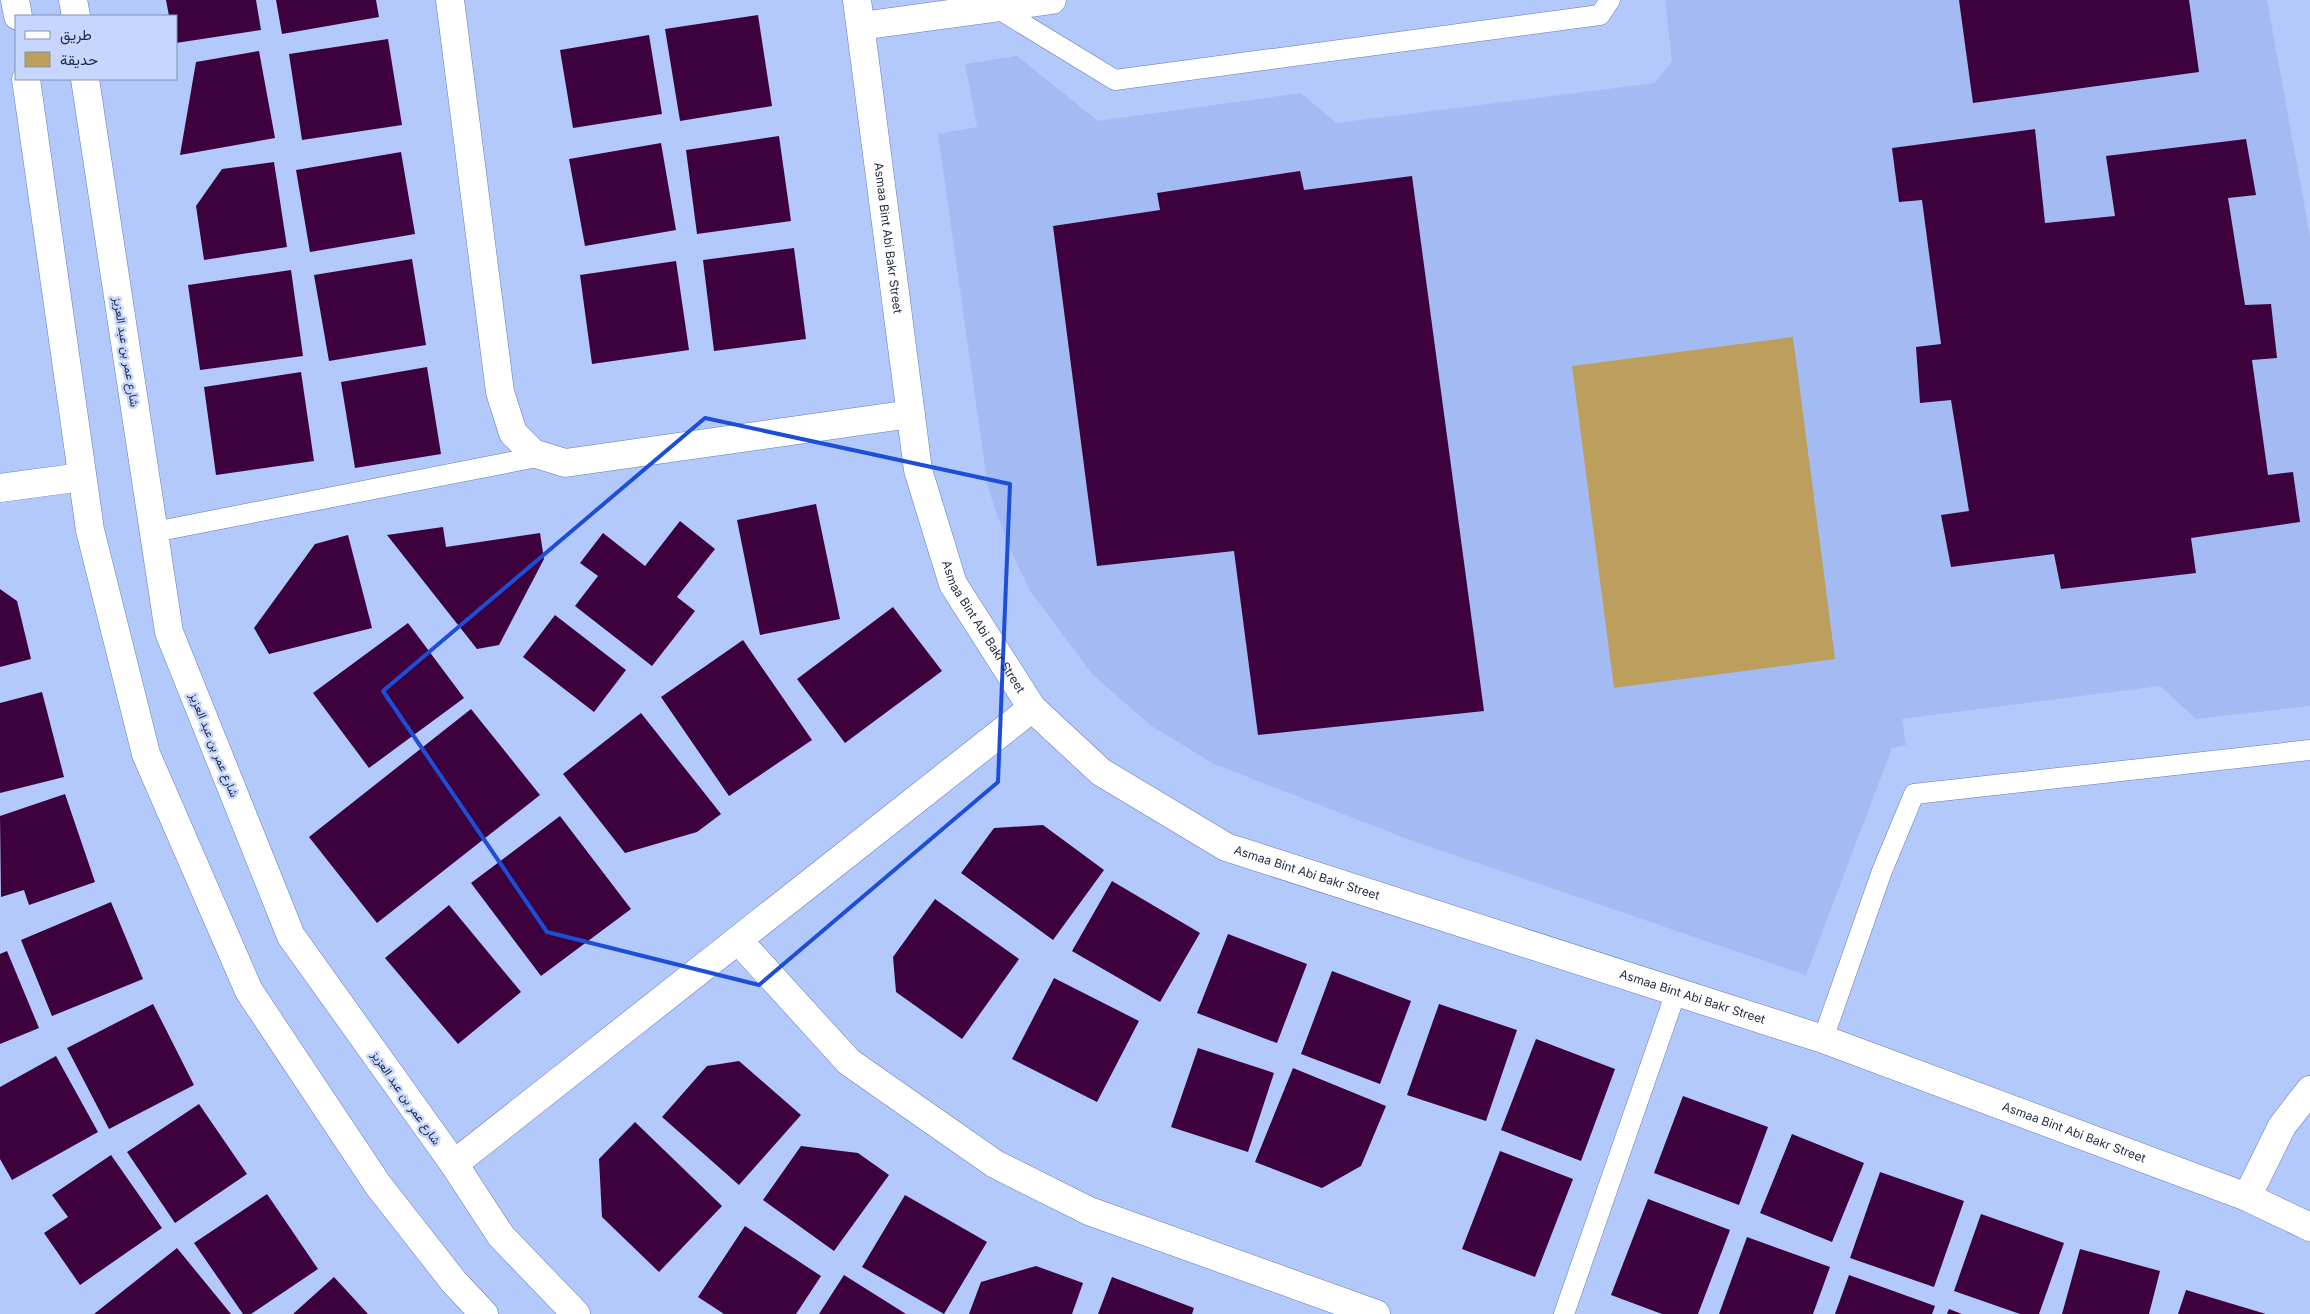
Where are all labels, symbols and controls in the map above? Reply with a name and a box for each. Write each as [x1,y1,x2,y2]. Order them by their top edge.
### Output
legend [15,15,178,80]
text: طريق [60,25,92,45]
text: حديقة [60,50,98,69]
street label: Asmaa Bint Abi Bakr Street [871,162,906,314]
street label: شارع عمر بن عبد العزيز [108,295,143,408]
street label: Asmaa Bint Abi Bakr Street [939,558,1028,696]
street label: شارع عمر بن عبد العزيز [185,690,242,800]
street label: Asmaa Bint Abi Bakr Street [1232,842,1382,903]
street label: Asmaa Bint Abi Bakr Street [1618,966,1767,1027]
street label: شارع عمر بن عبد العزيز [366,1047,444,1149]
street label: Asmaa Bint Abi Bakr Street [2000,1098,2148,1166]

